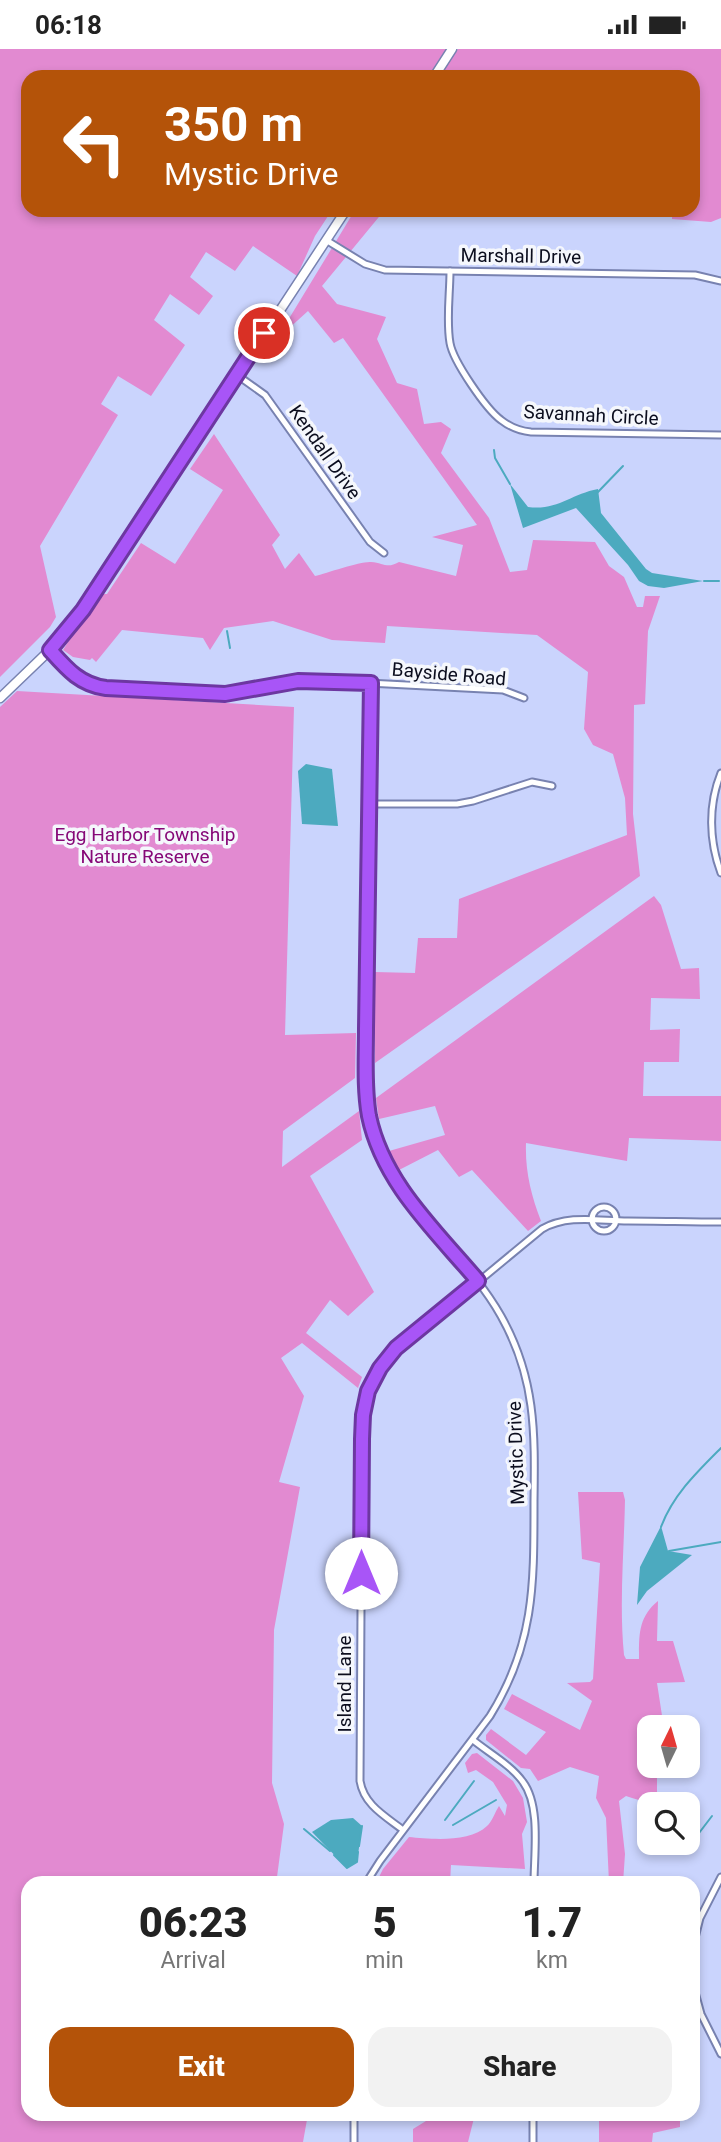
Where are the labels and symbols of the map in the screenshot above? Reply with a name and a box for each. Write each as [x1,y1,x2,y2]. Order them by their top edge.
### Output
street label: Marshall Drive [461,243,581,269]
pin [234,303,294,363]
street label: Kendall Drive [284,400,366,504]
street label: Savannah Circle [523,400,659,430]
street label: Bayside Road [391,658,507,690]
park label: Egg Harbor Township Nature Reserve [55,823,235,868]
street label: Mystic Drive [503,1401,529,1505]
position arrow [324,1536,398,1610]
street label: Island Lane [333,1636,356,1733]
north arrow [637,1715,700,1778]

